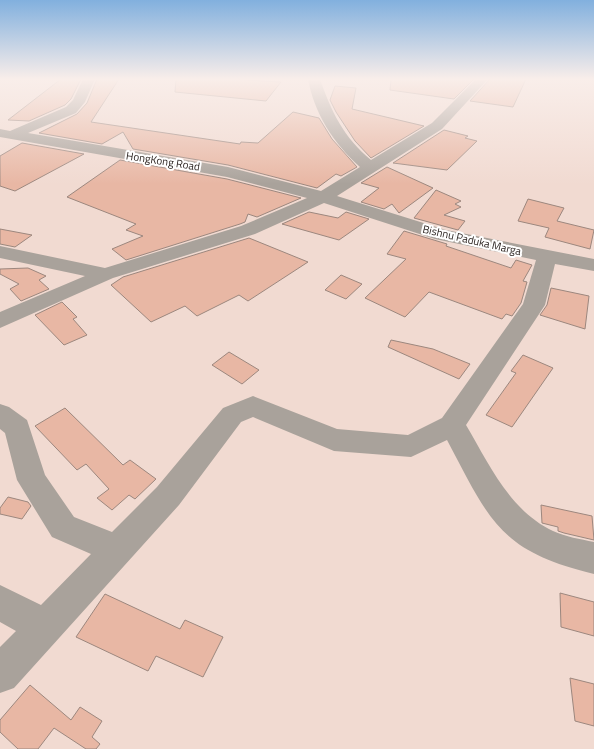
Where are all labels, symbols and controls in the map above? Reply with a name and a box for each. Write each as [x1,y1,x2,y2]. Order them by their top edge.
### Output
street label: HongKong Road [125,147,201,175]
street label: Bishnu Paduka Marga [421,221,523,259]

